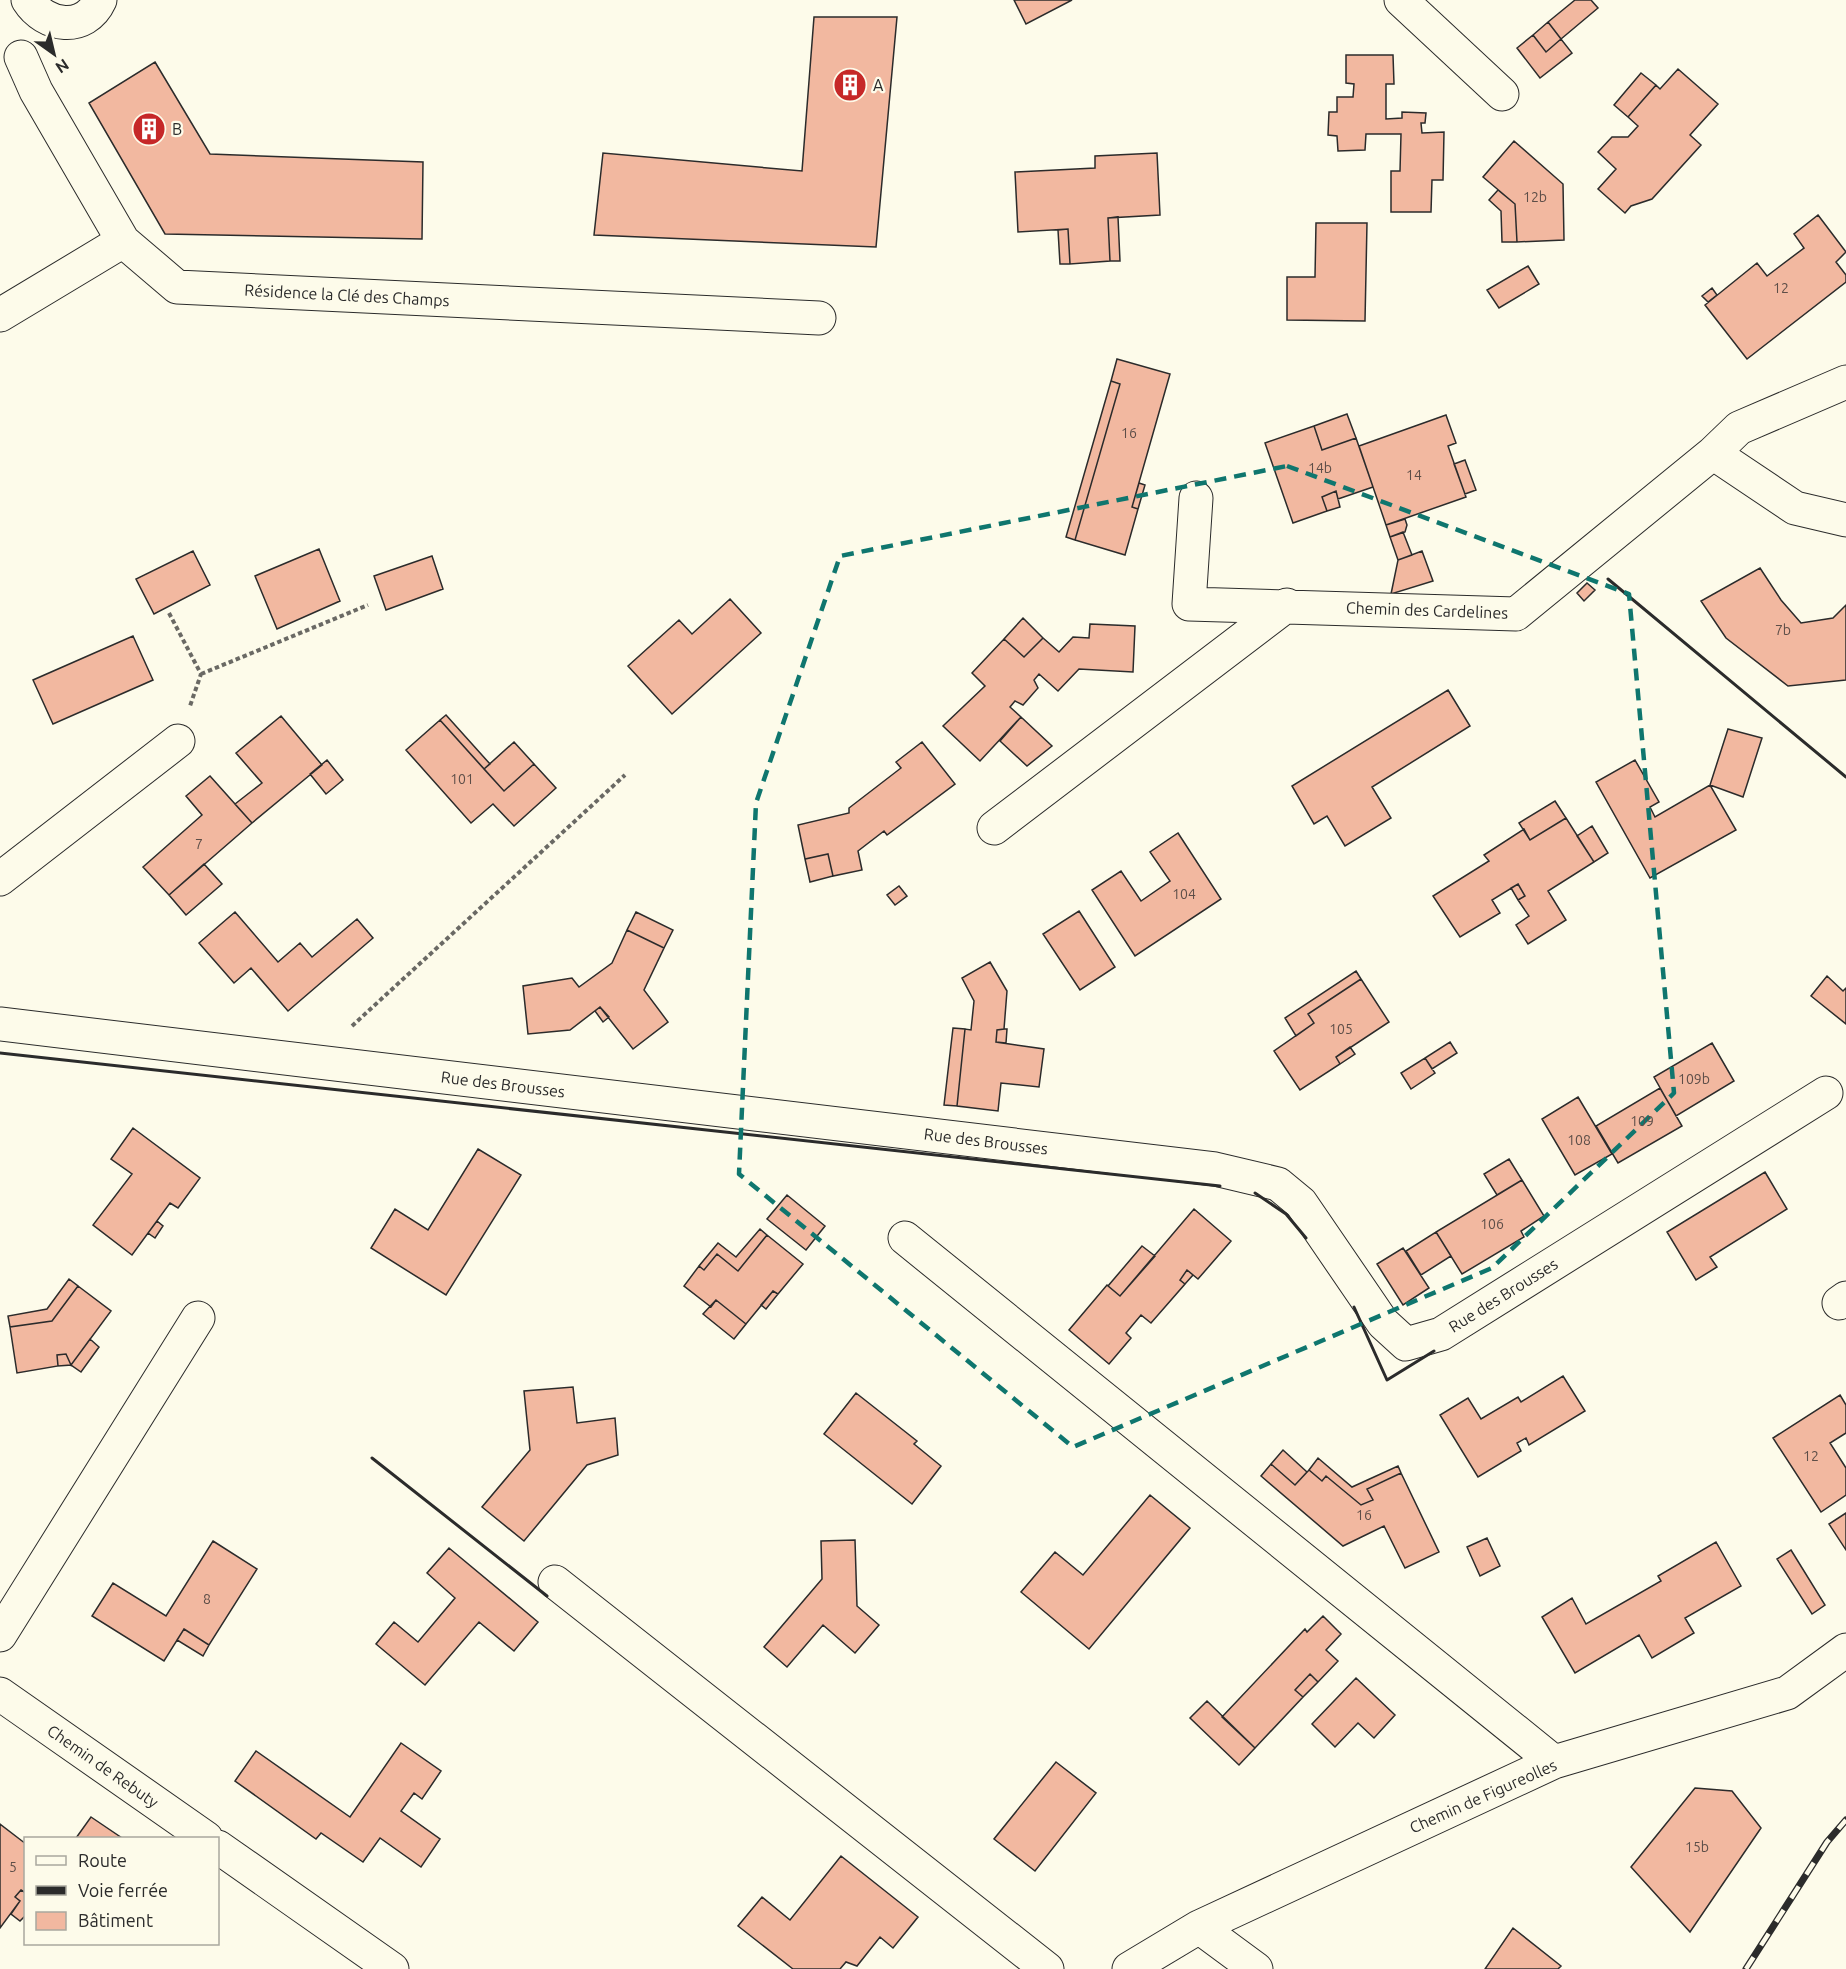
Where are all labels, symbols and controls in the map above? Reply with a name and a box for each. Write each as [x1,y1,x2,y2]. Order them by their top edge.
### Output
north arrow [24,24,84,84]
text: N [52,56,72,77]
building icon: A [832,67,868,103]
place label: A [873,76,884,94]
building icon: B [131,111,167,147]
place label: B [172,120,182,138]
house number: 12b [1523,189,1547,205]
house number: 12 [1773,280,1789,296]
street label: Résidence la Clé des Champs [244,281,450,309]
house number: 16 [1121,425,1137,441]
house number: 14b [1308,460,1332,476]
house number: 14 [1406,467,1422,483]
street label: Chemin des Cardelines [1346,598,1508,622]
house number: 7b [1775,622,1791,638]
house number: 101 [450,771,474,787]
house number: 7 [195,836,203,852]
house number: 104 [1172,886,1196,902]
house number: 105 [1329,1021,1353,1037]
street label: Rue des Brousses [440,1067,566,1101]
house number: 109b [1678,1071,1710,1087]
house number: 109 [1630,1113,1654,1129]
street label: Rue des Brousses [923,1124,1049,1158]
house number: 108 [1567,1132,1591,1148]
house number: 106 [1480,1216,1504,1232]
street label: Rue des Brousses [1445,1254,1561,1336]
house number: 12 [1803,1448,1819,1464]
house number: 16 [1356,1507,1372,1523]
house number: 8 [203,1591,211,1607]
street label: Chemin de Rebuty [44,1721,162,1811]
street label: Chemin de Figureolles [1407,1755,1559,1837]
legend [24,1837,219,1945]
house number: 15b [1685,1839,1709,1855]
text: Route [78,1850,127,1870]
house number: 5 [9,1859,17,1875]
text: Voie ferrée [78,1880,168,1900]
text: Bâtiment [78,1910,153,1930]

